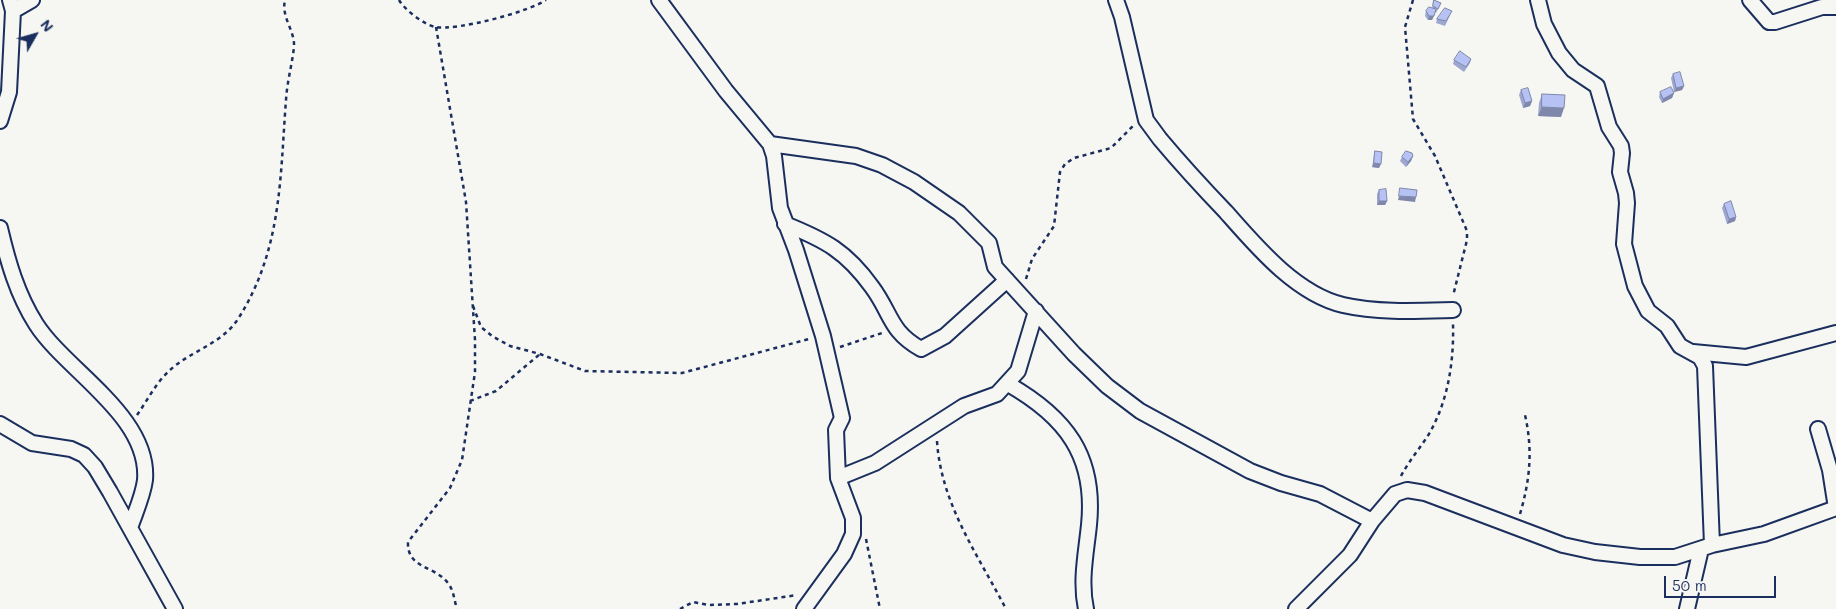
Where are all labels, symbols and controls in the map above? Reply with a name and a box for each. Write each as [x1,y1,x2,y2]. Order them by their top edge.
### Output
north arrow [10,10,60,60]
text: N [36,15,58,35]
scale bar [1666,566,1778,598]
text: 50 m [1672,575,1707,595]

